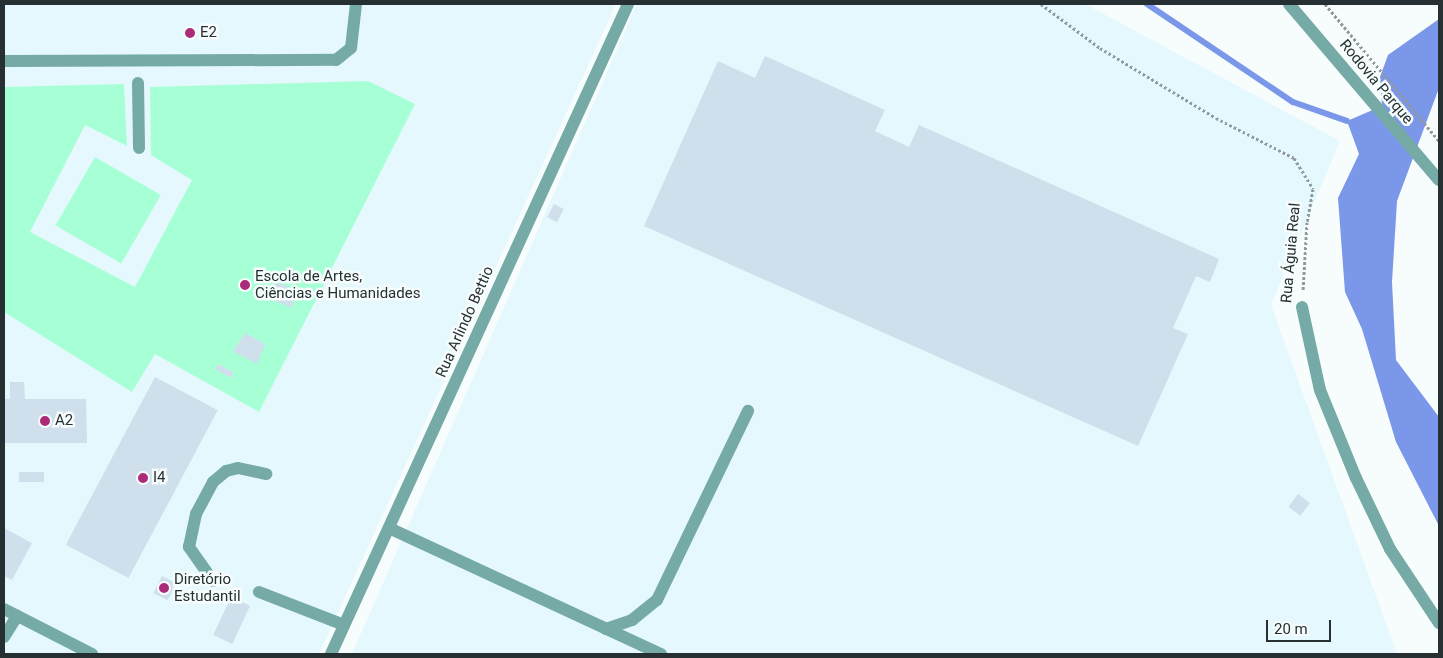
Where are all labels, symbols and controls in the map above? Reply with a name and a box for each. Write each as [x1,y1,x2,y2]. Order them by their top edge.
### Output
place label: E2 [200,24,217,42]
marker: E2 [184,27,196,39]
street label: Rodovia Parque [1335,36,1417,128]
street label: Rua Águia Real [1278,202,1304,304]
street label: Rua Arlindo Bettio [432,264,498,380]
place label: Escola de Artes, Ciências e Humanidades [255,267,420,302]
marker: Escola de Artes, Ciências e Humanidades [239,279,251,291]
place label: A2 [55,412,73,430]
marker: A2 [39,415,51,427]
place label: I4 [153,469,166,487]
marker: I4 [137,472,149,484]
place label: Diretório Estudantil [174,570,241,605]
marker: Diretório Estudantil [158,582,170,594]
scale bar [1268,610,1333,642]
text: 20 m [1274,620,1308,638]

